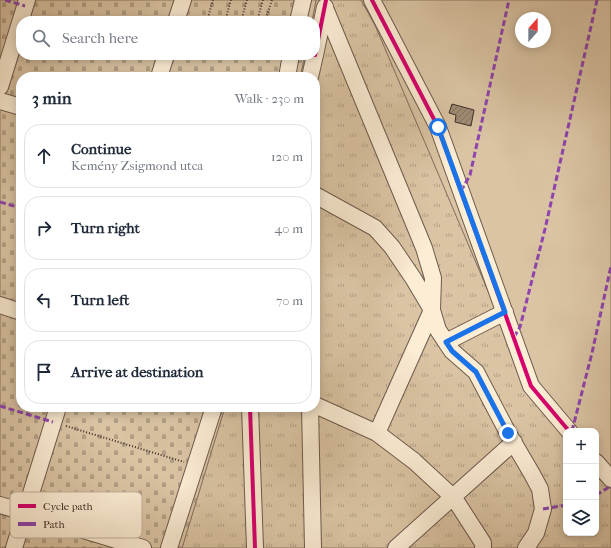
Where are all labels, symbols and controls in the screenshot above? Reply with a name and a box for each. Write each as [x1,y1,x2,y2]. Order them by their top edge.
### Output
north arrow [515,12,551,48]
search box [16,16,320,60]
icon: search [30,27,52,49]
text: Search here [62,29,138,47]
text: 3 min [32,88,72,108]
text: Walk · 230 m [235,91,304,106]
route start [429,118,447,136]
text: Continue [71,140,131,158]
icon: ahead [33,145,55,167]
text: 120 m [271,149,303,164]
text: Kemény Zsigmond utca [71,158,203,173]
icon: right [33,217,55,239]
text: Turn right [71,219,140,237]
text: 40 m [275,221,303,236]
icon: left [33,289,55,311]
text: Turn left [71,291,129,309]
text: 70 m [276,293,303,308]
icon: arrive [33,361,55,383]
text: Arrive at destination [71,363,203,381]
route end [499,424,517,442]
map controls [563,428,599,536]
button: + [563,428,599,464]
button: − [563,464,599,500]
legend [10,492,142,538]
text: Cycle path [43,500,94,513]
button: layers [563,500,599,536]
text: Path [43,518,66,531]

